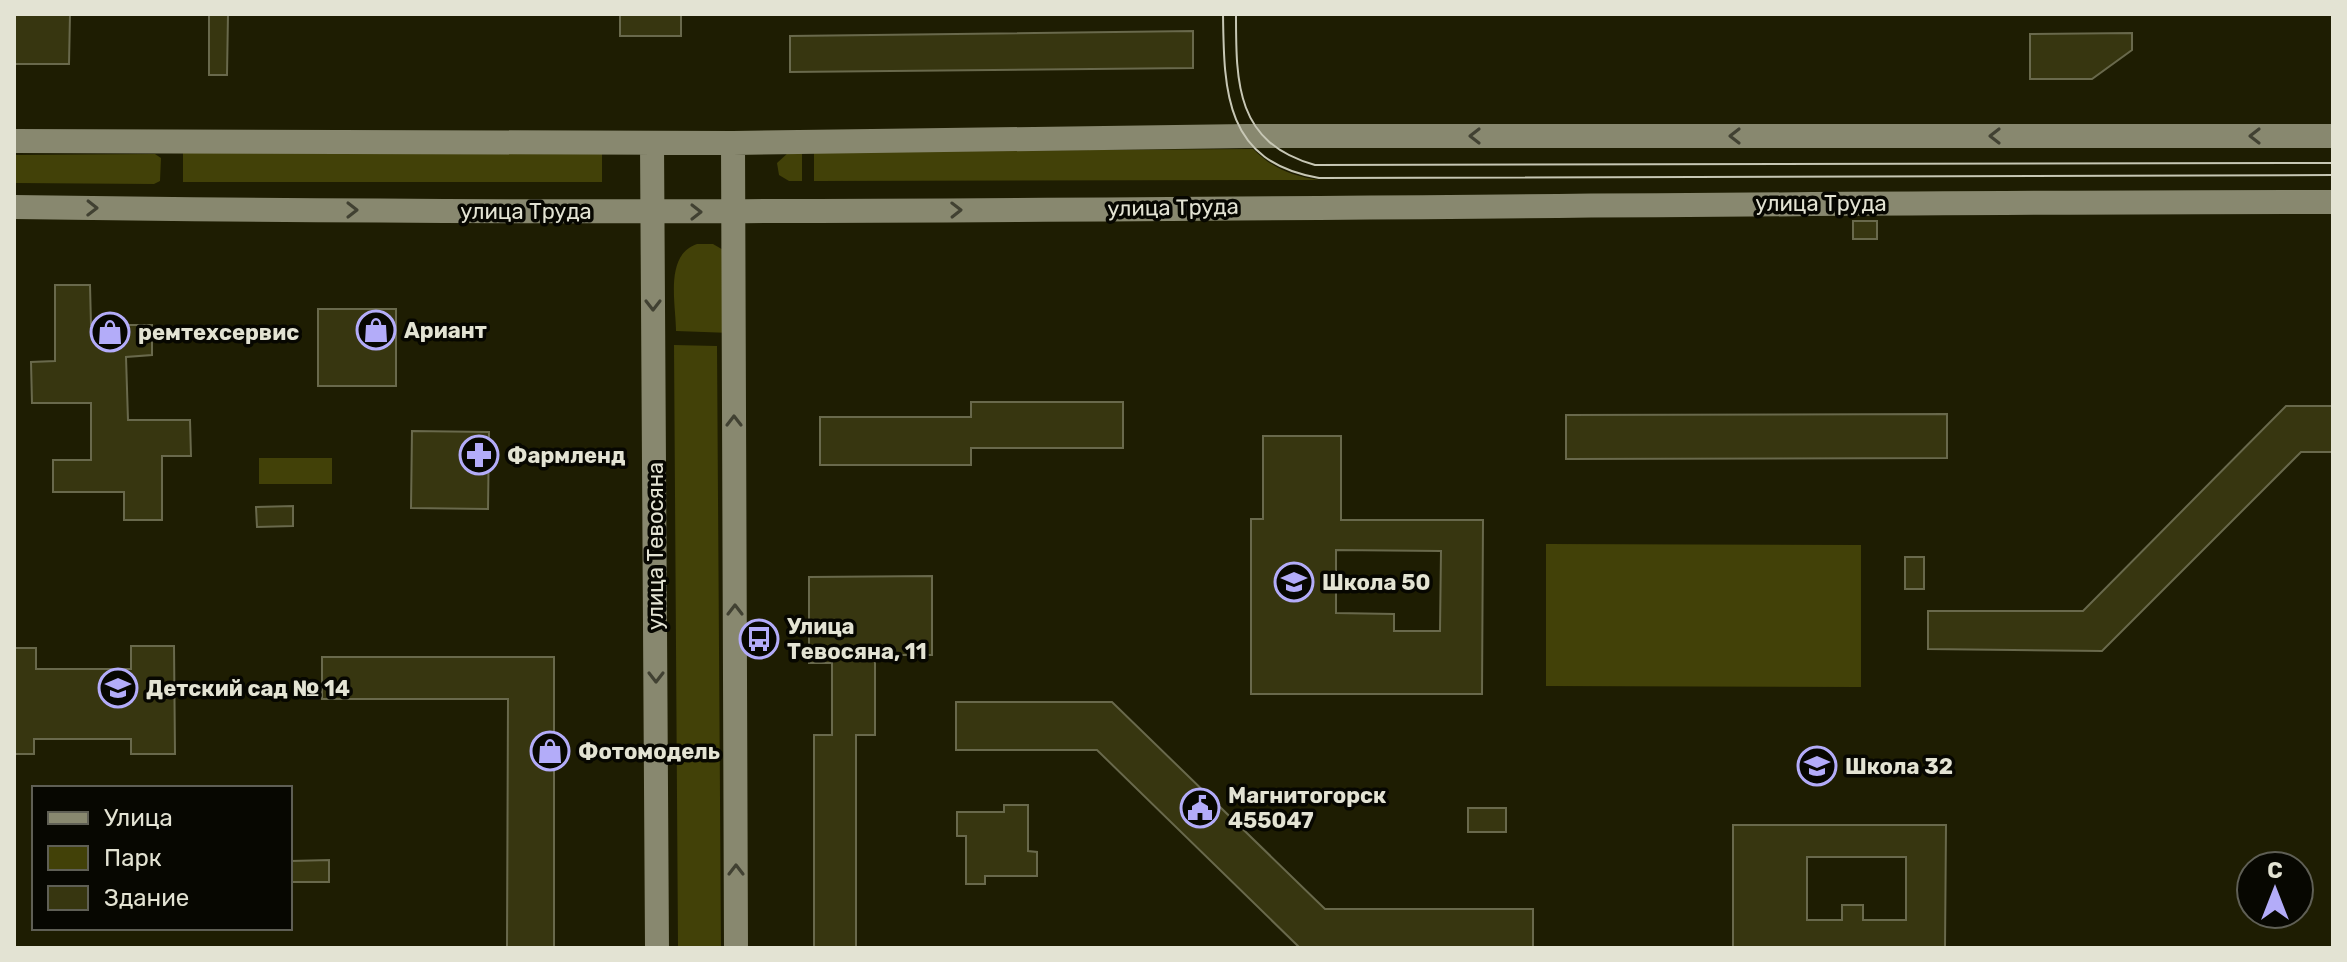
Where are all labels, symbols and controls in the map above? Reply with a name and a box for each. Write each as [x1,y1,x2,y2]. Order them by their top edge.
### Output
one-way arrow [1468,127,1481,145]
one-way arrow [1728,127,1741,145]
one-way arrow [1988,127,2001,145]
one-way arrow [2248,127,2261,145]
street label: улица Труда [1755,190,1887,217]
street label: улица Труда [1107,193,1239,222]
street label: улица Труда [460,198,592,225]
one-way arrow [86,199,99,217]
one-way arrow [346,201,359,219]
one-way arrow [950,201,963,218]
one-way arrow [690,203,703,221]
one-way arrow [644,299,662,312]
shop icon: Ариант [355,309,397,351]
shop icon: ремтехсервис [89,311,131,353]
place label: Ариант [404,317,487,344]
place label: ремтехсервис [138,319,299,346]
one-way arrow [725,414,743,427]
pharmacy icon: Фармленд [458,434,500,476]
place label: Фармленд [507,442,626,469]
street label: улица Тевосяна [642,462,669,630]
school or university icon: Школа 50 [1273,561,1315,603]
place label: Школа 50 [1322,569,1430,596]
one-way arrow [726,603,744,616]
place label: Улица Тевосяна, 11 [787,613,927,665]
bus stop icon: Улица Тевосяна, 11 [738,618,780,660]
school or university icon: Детский сад № 14 [97,667,139,709]
one-way arrow [647,671,664,684]
place label: Детский сад № 14 [146,675,350,702]
shop icon: Фотомодель [529,730,571,772]
place label: Фотомодель [578,738,720,765]
school or university icon: Школа 32 [1796,745,1838,787]
place label: Школа 32 [1845,753,1953,780]
place label: Магнитогорск 455047 [1228,782,1386,834]
legend [32,786,292,930]
public building icon: Магнитогорск 455047 [1179,787,1221,829]
text: Улица [104,804,173,832]
text: Парк [104,844,162,872]
north arrow [2235,850,2315,930]
text: С [2267,857,2283,884]
one-way arrow [727,863,745,876]
text: Здание [104,884,189,912]

